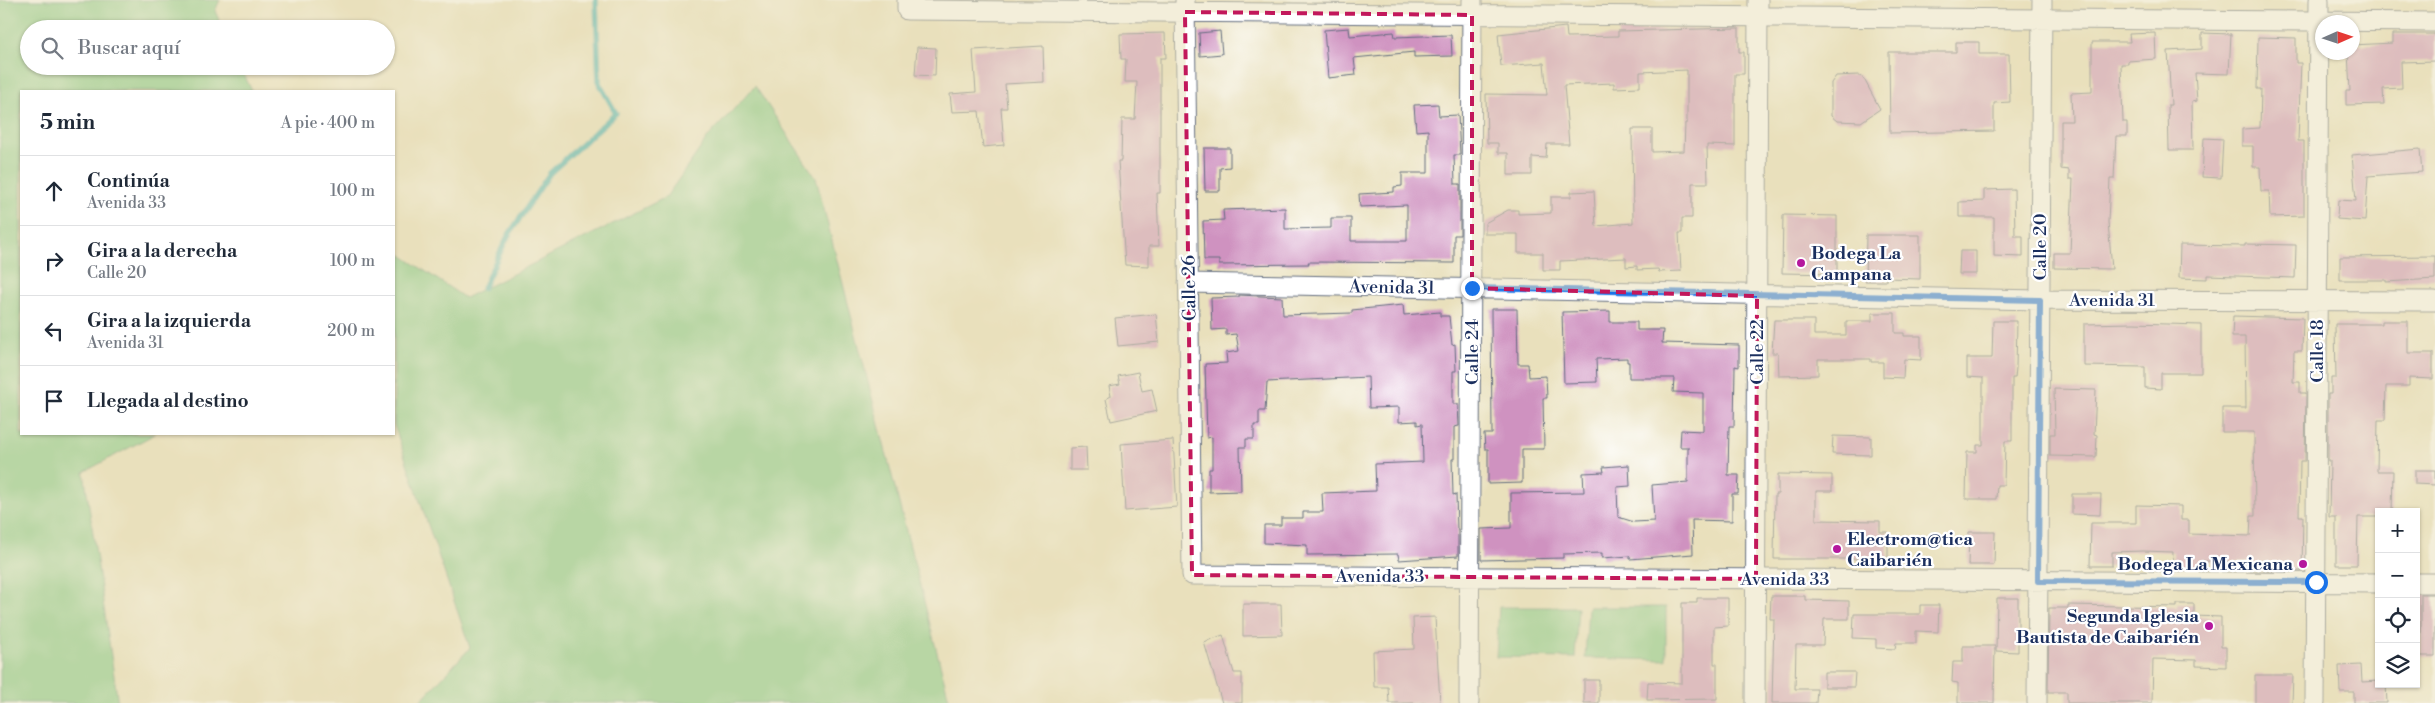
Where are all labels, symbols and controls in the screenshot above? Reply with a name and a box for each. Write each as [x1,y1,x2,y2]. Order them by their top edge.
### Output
north arrow [2315,15,2360,60]
search box [20,20,395,75]
icon: search [38,34,66,62]
text: Buscar aquí [78,36,180,60]
text: 5 min [40,110,95,136]
text: A pie · 400 m [281,113,375,133]
text: Continúa [87,169,170,193]
icon: ahead [40,177,68,205]
text: 100 m [330,181,375,201]
text: Avenida 33 [87,193,166,213]
street label: Calle 20 [2029,213,2052,281]
text: Gira a la derecha [87,239,237,263]
place label: Bodega La Campana [1811,242,1901,286]
icon: right [40,247,68,275]
text: 100 m [330,251,375,271]
street label: Calle 26 [1177,255,1202,321]
marker: Bodega La Campana [1795,257,1807,269]
text: Calle 20 [87,263,147,283]
street label: Avenida 31 [1348,275,1436,300]
route end [1461,277,1484,300]
street label: Avenida 31 [2068,289,2155,312]
text: Gira a la izquierda [87,309,251,333]
icon: left [40,317,68,345]
street label: Calle 24 [1461,319,1484,385]
street label: Calle 22 [1746,319,1769,385]
street label: Calle 18 [2306,319,2329,383]
text: 200 m [327,321,375,341]
text: Avenida 31 [87,333,164,353]
icon: arrive [40,387,68,415]
text: Llegada al destino [87,389,249,413]
map controls [2375,508,2420,688]
button: + [2375,508,2420,553]
place label: Electrom@tica Caibarién [1847,528,1973,572]
marker: Electrom@tica Caibarién [1831,543,1843,555]
place label: Bodega La Mexicana [2118,553,2293,576]
button: − [2375,553,2420,598]
marker: Bodega La Mexicana [2297,558,2309,570]
street label: Avenida 33 [1335,565,1424,588]
street label: Avenida 33 [1740,568,1829,591]
route start [2305,571,2328,594]
button: locate [2375,598,2420,643]
place label: Segunda Iglesia Bautista de Caibarién [2016,605,2199,649]
marker: Segunda Iglesia Bautista de Caibarién [2203,620,2215,632]
button: layers [2375,643,2420,688]

